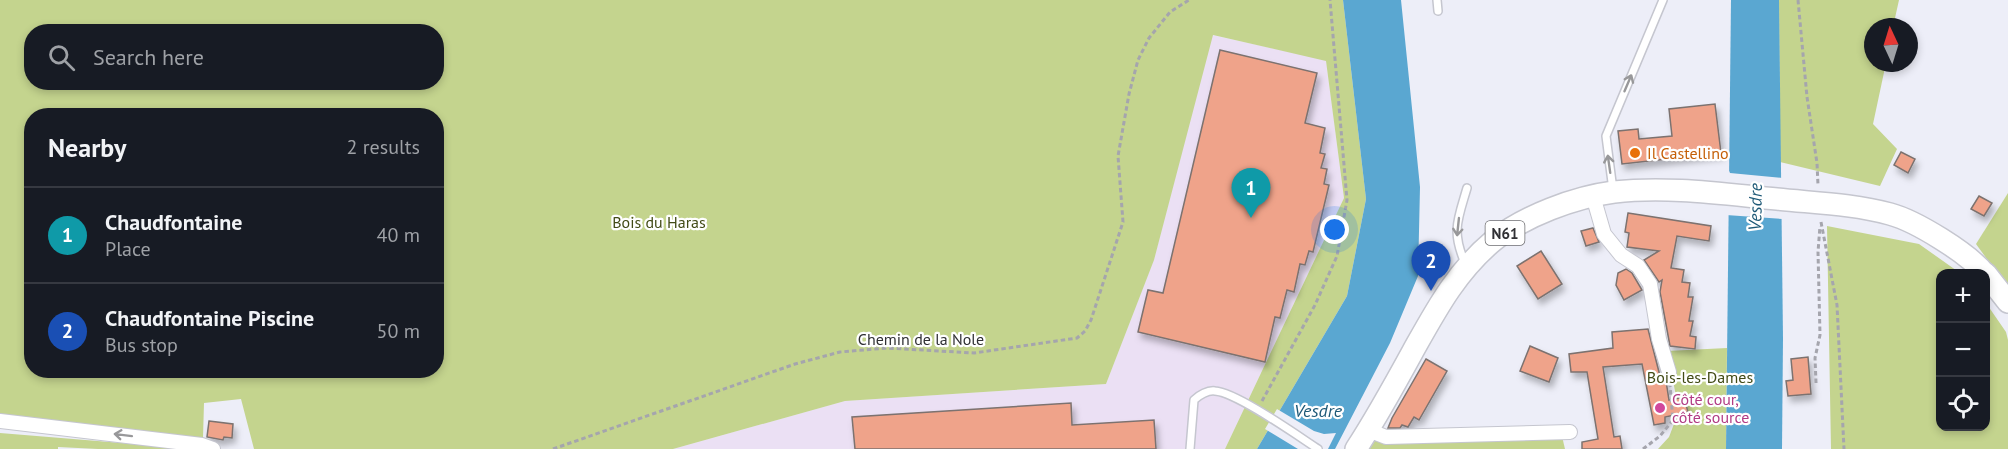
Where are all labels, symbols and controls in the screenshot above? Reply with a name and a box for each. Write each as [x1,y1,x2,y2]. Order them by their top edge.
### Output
north arrow [1864,18,1918,72]
search box [24,24,444,90]
icon: search [45,41,78,74]
text: Search here [93,43,204,71]
one-way arrow [1623,74,1634,92]
text: Nearby [48,131,126,164]
text: 2 results [347,134,420,160]
place label: Il Castellino [1647,143,1728,163]
marker: Il Castellino [1628,146,1642,160]
one-way arrow [1604,155,1615,175]
pin: 1 [1232,168,1270,218]
water label: Vesdre [1743,182,1767,231]
text: Chaudfontaine [105,208,242,236]
park label: Bois du Haras [612,212,706,232]
your location [1320,215,1349,244]
one-way arrow [1452,217,1463,236]
road number: N61 [1486,221,1524,245]
text: 1 [62,222,73,248]
text: 40 m [377,222,420,248]
text: Place [105,236,151,262]
pin: 2 [1412,242,1450,291]
map controls [1936,269,1990,431]
button: + [1936,269,1990,323]
text: Chaudfontaine Piscine [105,304,314,332]
text: 2 [62,318,73,344]
text: 50 m [377,318,420,344]
button: − [1936,323,1990,377]
street label: Chemin de la Nole [858,329,984,349]
text: Bus stop [105,332,178,358]
park label: Bois-les-Dames [1647,367,1753,387]
button: locate [1936,377,1990,431]
place label: Côté cour, côté source [1672,389,1749,427]
water label: Vesdre [1294,399,1343,422]
marker: Côté cour, côté source [1653,401,1667,415]
one-way arrow [114,429,133,440]

